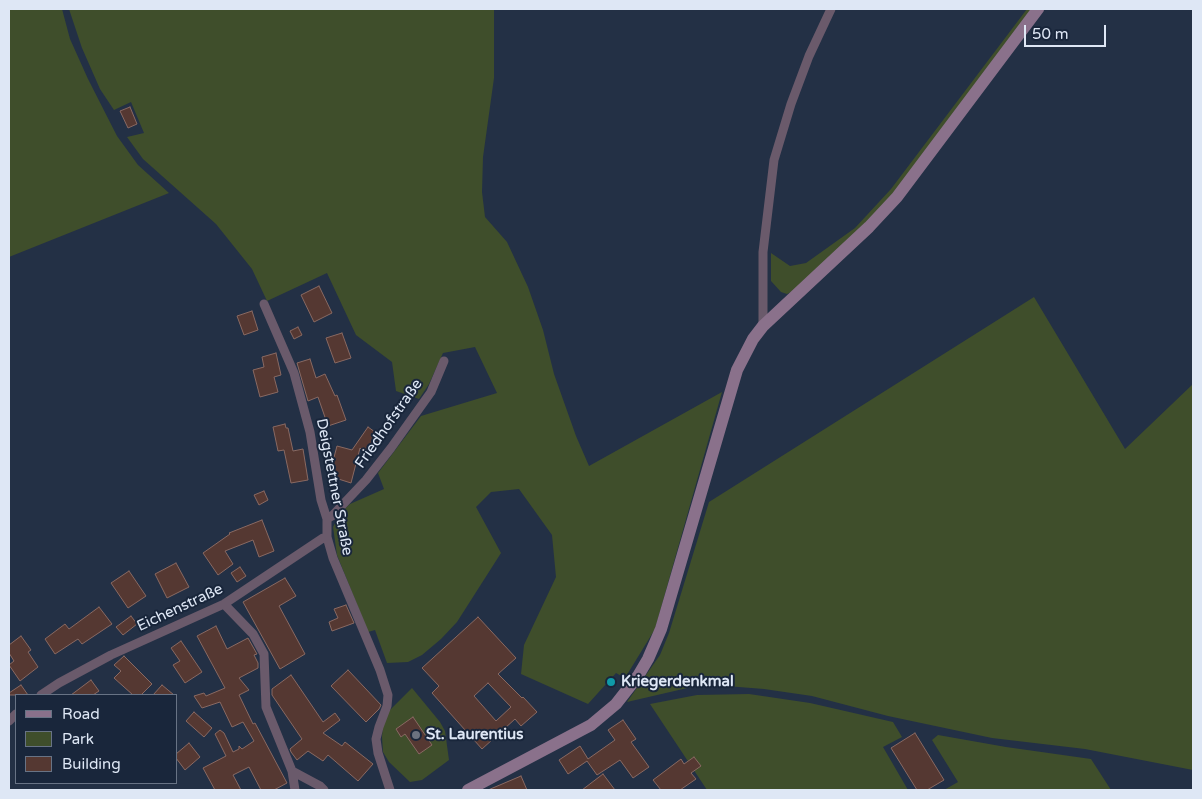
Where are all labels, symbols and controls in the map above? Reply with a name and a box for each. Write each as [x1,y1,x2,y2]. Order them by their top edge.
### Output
scale bar [1027,15,1110,47]
text: 50 m [1032,25,1069,43]
street label: Friedhofstraße [352,376,426,472]
street label: Deigstettner Straße [312,417,356,557]
street label: Eichenstraße [134,580,226,636]
place label: Kriegerdenkmal [621,673,734,691]
marker: Kriegerdenkmal [605,676,617,688]
legend [15,694,178,784]
text: Road [62,705,100,723]
place label: St. Laurentius [426,726,523,744]
marker: St. Laurentius [410,729,422,741]
text: Park [62,730,94,748]
text: Building [62,755,121,773]

